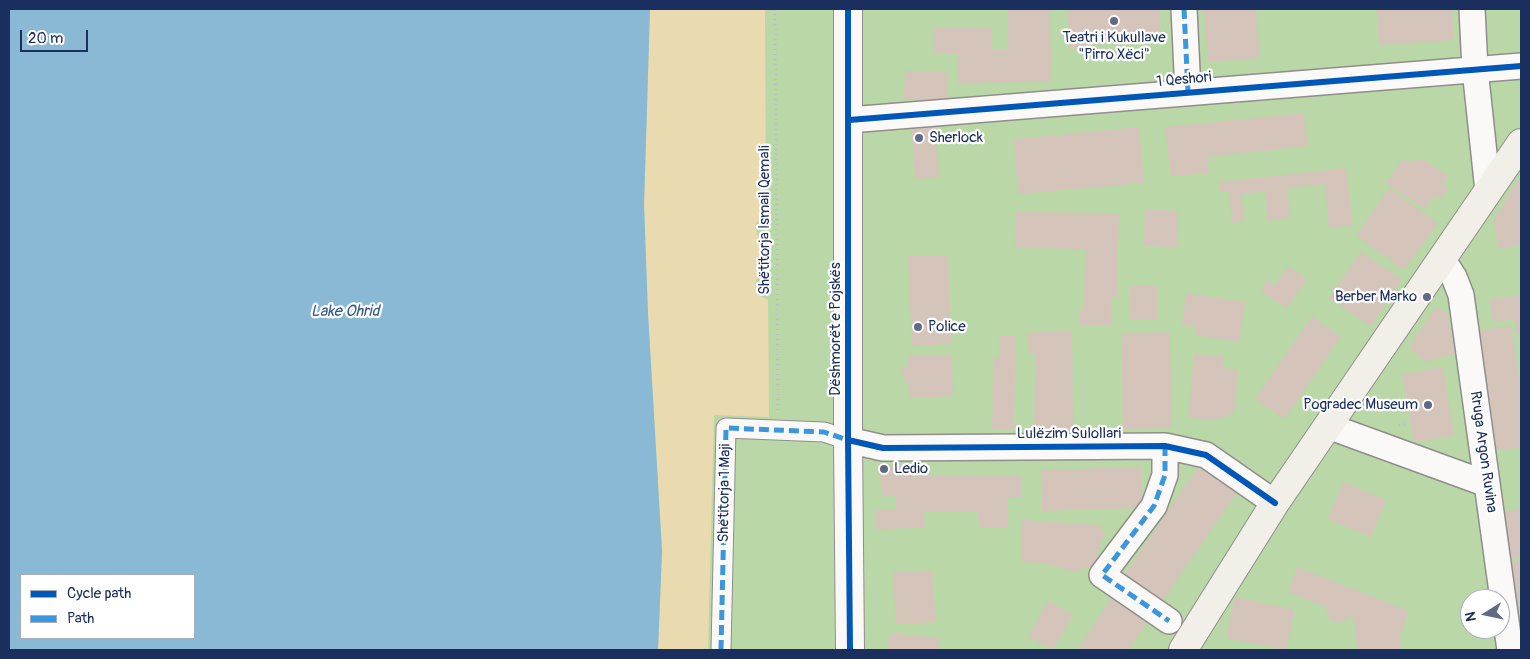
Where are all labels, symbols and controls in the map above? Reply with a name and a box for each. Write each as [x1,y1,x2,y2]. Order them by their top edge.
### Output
marker: Teatri i Kukullave "Pirro Xëci" [1108,15,1120,27]
scale bar [22,20,90,52]
text: 20 m [28,29,63,48]
place label: Teatri i Kukullave "Pirro Xëci" [1062,29,1166,64]
street label: 1 Qeshori [1156,69,1212,91]
place label: Sherlock [929,129,983,147]
marker: Sherlock [913,132,925,144]
street label: Shëtitorja Ismail Qemali [756,145,774,295]
street label: Dëshmorët e Pojskës [827,262,845,396]
place label: Berber Marko [1335,288,1417,306]
marker: Berber Marko [1421,291,1433,303]
water label: Lake Ohrid [311,302,379,322]
place label: Police [928,318,966,336]
marker: Police [912,321,924,333]
street label: Rruga Argon Ruvina [1466,390,1500,514]
place label: Pogradec Museum [1303,396,1418,414]
marker: Pogradec Museum [1422,399,1434,411]
street label: Lulëzim Sulollari [1017,425,1121,443]
street label: Shëtitorja 1 Maji [715,444,735,542]
place label: Ledio [894,460,928,478]
marker: Ledio [878,463,890,475]
legend [20,574,195,639]
text: Cycle path [67,584,131,603]
north arrow [1460,589,1510,639]
text: Path [67,609,94,628]
text: N [1462,610,1480,623]

